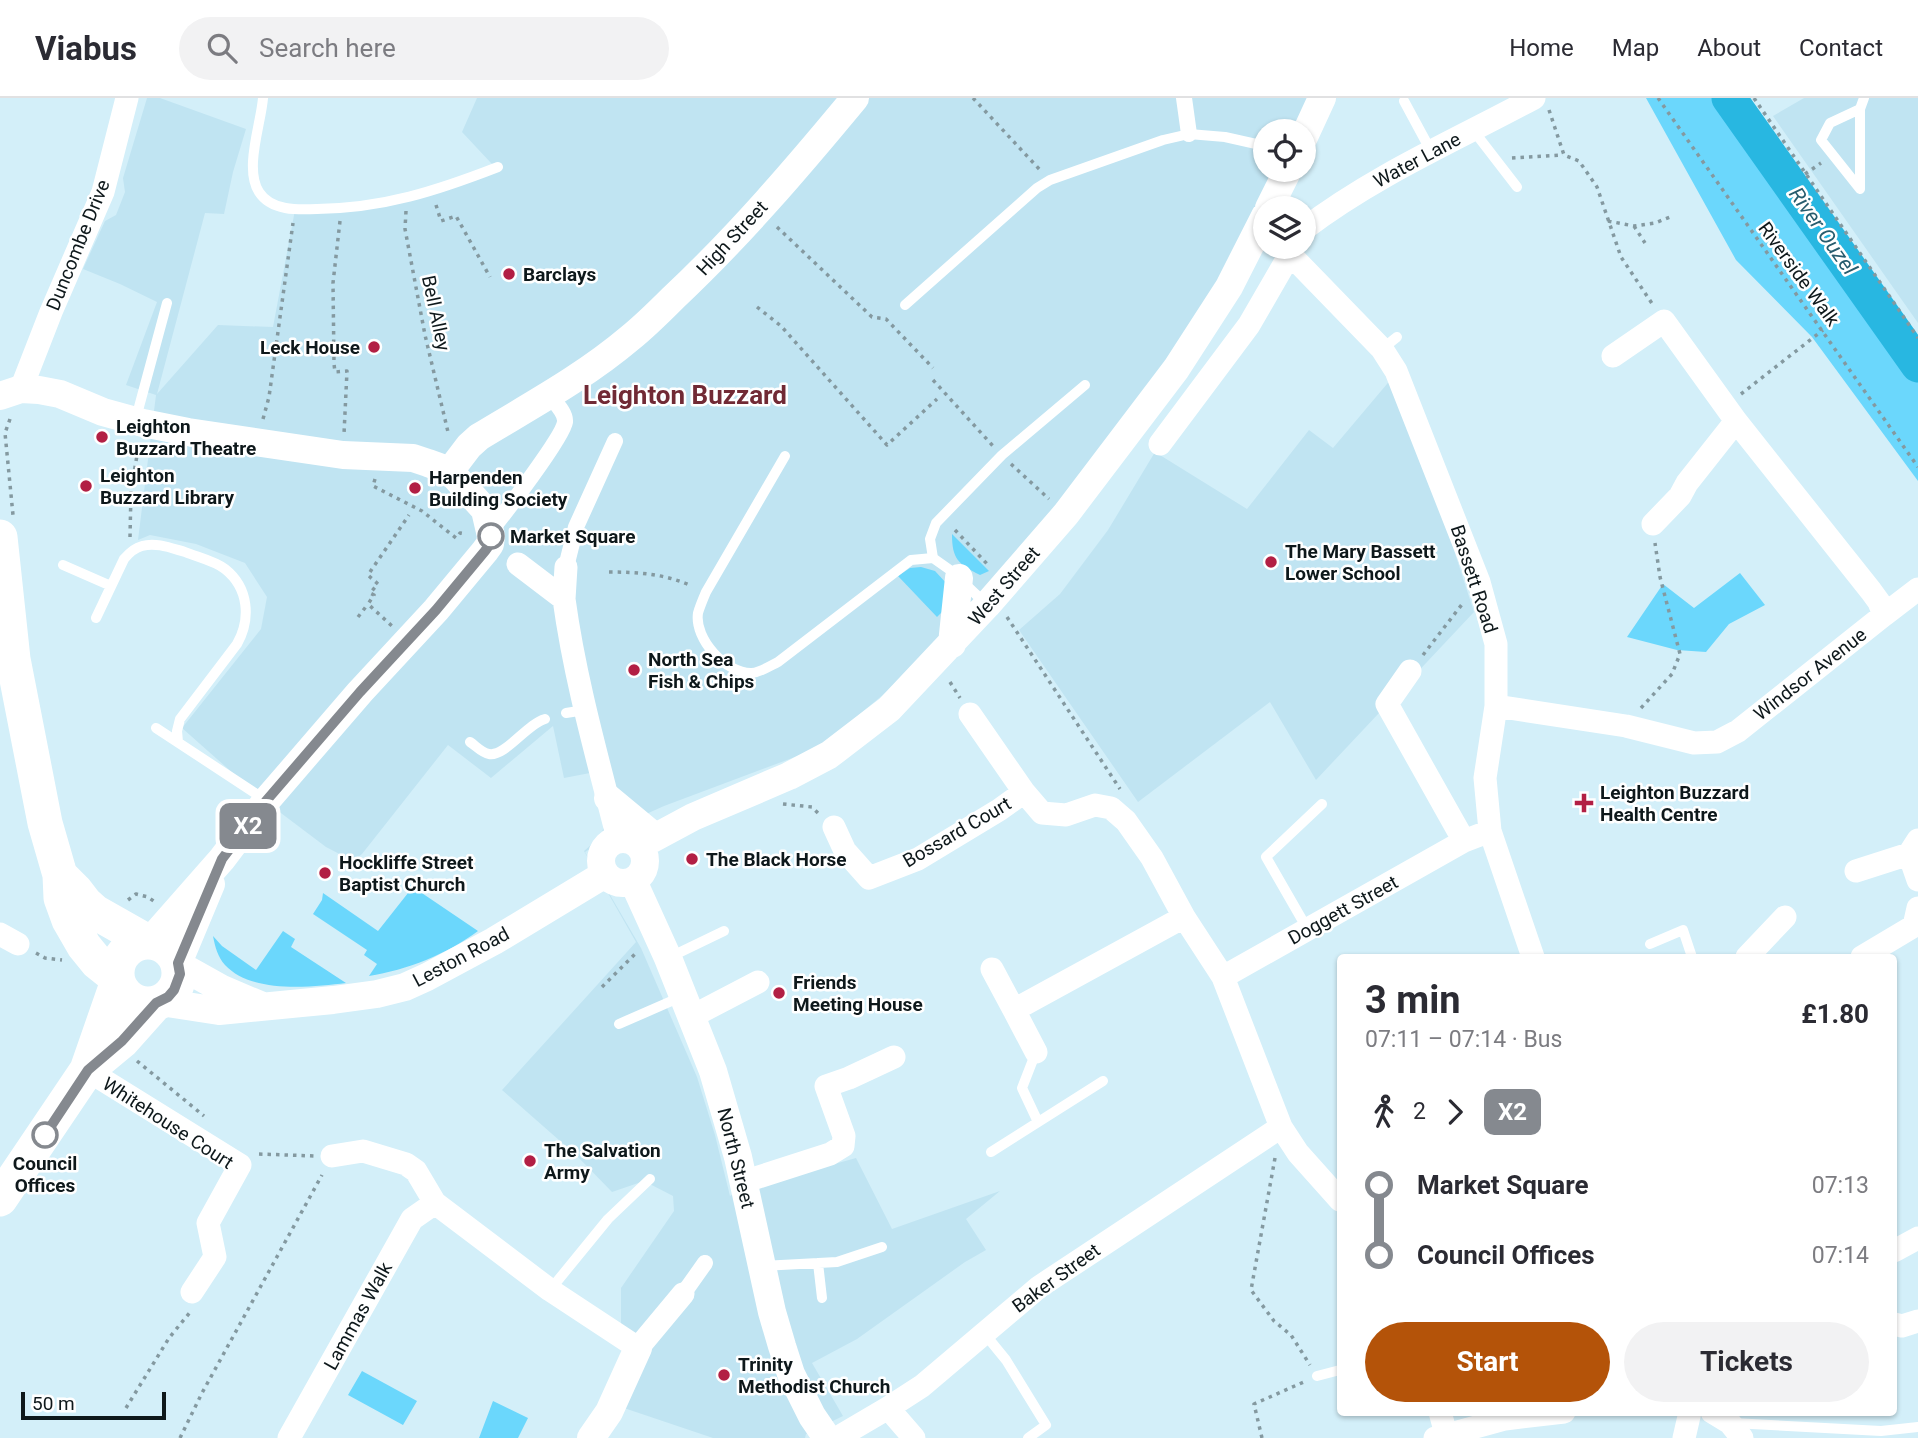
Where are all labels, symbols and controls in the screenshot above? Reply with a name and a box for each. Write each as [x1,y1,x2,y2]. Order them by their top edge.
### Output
search box [179,17,669,80]
text: Viabus [35,29,137,68]
icon: search [203,29,241,67]
text: Search here [259,33,396,63]
text: Home [1509,34,1574,62]
text: Map [1612,34,1659,62]
text: About [1697,34,1761,62]
text: Contact [1799,34,1883,62]
map controls [1253,119,1316,259]
button: locate [1253,119,1316,182]
street label: Water Lane [1369,127,1465,193]
street label: Duncombe Drive [41,176,115,314]
water label: River Ouzel [1784,183,1862,280]
street label: High Street [691,196,773,280]
button: layers [1253,196,1316,259]
street label: Riverside Walk [1754,217,1845,331]
place label: Barclays [523,263,597,286]
marker: Barclays [501,266,517,282]
street label: Bell Alley [417,273,455,353]
place label: Leck House [260,336,360,359]
marker: Leck House [366,339,382,355]
district label: Leighton Buzzard [583,380,787,410]
place label: Leighton Buzzard Theatre [116,415,256,460]
marker: Leighton Buzzard Theatre [94,429,110,445]
place label: Leighton Buzzard Library [100,464,234,509]
place label: Harpenden Building Society [429,466,568,511]
marker: Leighton Buzzard Library [78,478,94,494]
marker: Harpenden Building Society [407,480,423,496]
street label: Bassett Road [1446,522,1502,636]
marker: Market Square [478,523,504,549]
place label: Market Square [510,525,635,548]
place label: The Mary Bassett Lower School [1285,540,1436,585]
street label: West Street [963,542,1045,630]
marker: The Mary Bassett Lower School [1263,554,1279,570]
street label: Windsor Avenue [1749,623,1871,725]
place label: North Sea Fish & Chips [648,648,755,693]
marker: North Sea Fish & Chips [626,662,642,678]
place label: Leighton Buzzard Health Centre [1600,781,1749,826]
street label: Bossard Court [899,792,1015,872]
marker: Leighton Buzzard Health Centre [1574,793,1594,813]
line badge: X2 [216,803,280,849]
text: X2 [233,812,263,840]
place label: The Black Horse [706,848,847,871]
place label: Hockliffe Street Baptist Church [339,851,474,896]
marker: The Black Horse [684,851,700,867]
marker: Hockliffe Street Baptist Church [317,865,333,881]
street label: Doggett Street [1284,870,1402,950]
street label: Leston Road [409,922,513,992]
place label: Friends Meeting House [793,971,923,1016]
text: 3 min [1365,978,1461,1022]
marker: Friends Meeting House [771,985,787,1001]
text: £1.80 [1801,999,1869,1029]
text: 07:11 – 07:14 · Bus [1365,1026,1562,1053]
street label: Whitehouse Court [98,1072,238,1174]
icon: walk [1365,1093,1403,1131]
icon: forward [1436,1093,1474,1131]
text: 2 [1413,1098,1426,1125]
text: X2 [1498,1098,1527,1126]
street label: North Street [712,1105,760,1211]
marker: Council Offices [32,1122,58,1148]
place label: The Salvation Army [544,1139,661,1184]
place label: Council Offices [13,1152,77,1197]
marker: The Salvation Army [522,1153,538,1169]
text: Market Square [1417,1170,1589,1200]
text: 07:13 [1812,1172,1869,1199]
street label: Baker Street [1008,1238,1104,1318]
text: Council Offices [1417,1240,1595,1270]
text: 07:14 [1812,1242,1869,1269]
street label: Lammas Walk [319,1258,397,1374]
button: Start [1365,1322,1610,1402]
button: Tickets [1624,1322,1869,1402]
place label: Trinity Methodist Church [738,1353,890,1398]
marker: Trinity Methodist Church [716,1367,732,1383]
scale bar [21,1389,166,1421]
text: 50 m [32,1392,75,1415]

